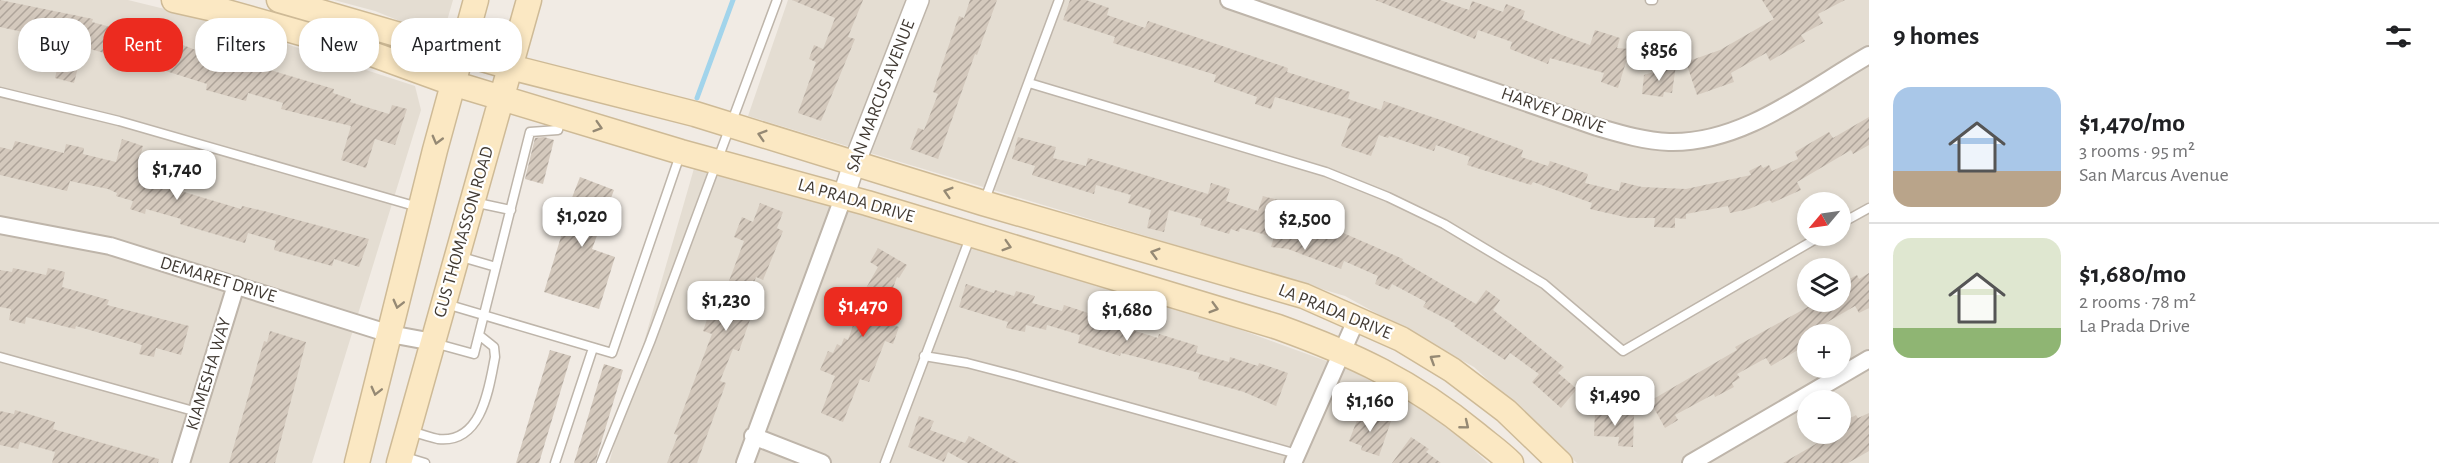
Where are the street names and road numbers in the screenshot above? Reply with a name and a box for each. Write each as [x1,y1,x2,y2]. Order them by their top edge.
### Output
street label: SAN MARCUS AVENUE [844,17,919,175]
street label: HARVEY DRIVE [1499,85,1608,137]
street label: GUS THOMASSON ROAD [431,144,497,320]
street label: LA PRADA DRIVE [796,176,917,226]
street label: DEMARET DRIVE [158,254,278,306]
street label: LA PRADA DRIVE [1276,281,1394,343]
street label: KIAMESHA WAY [183,315,235,433]

